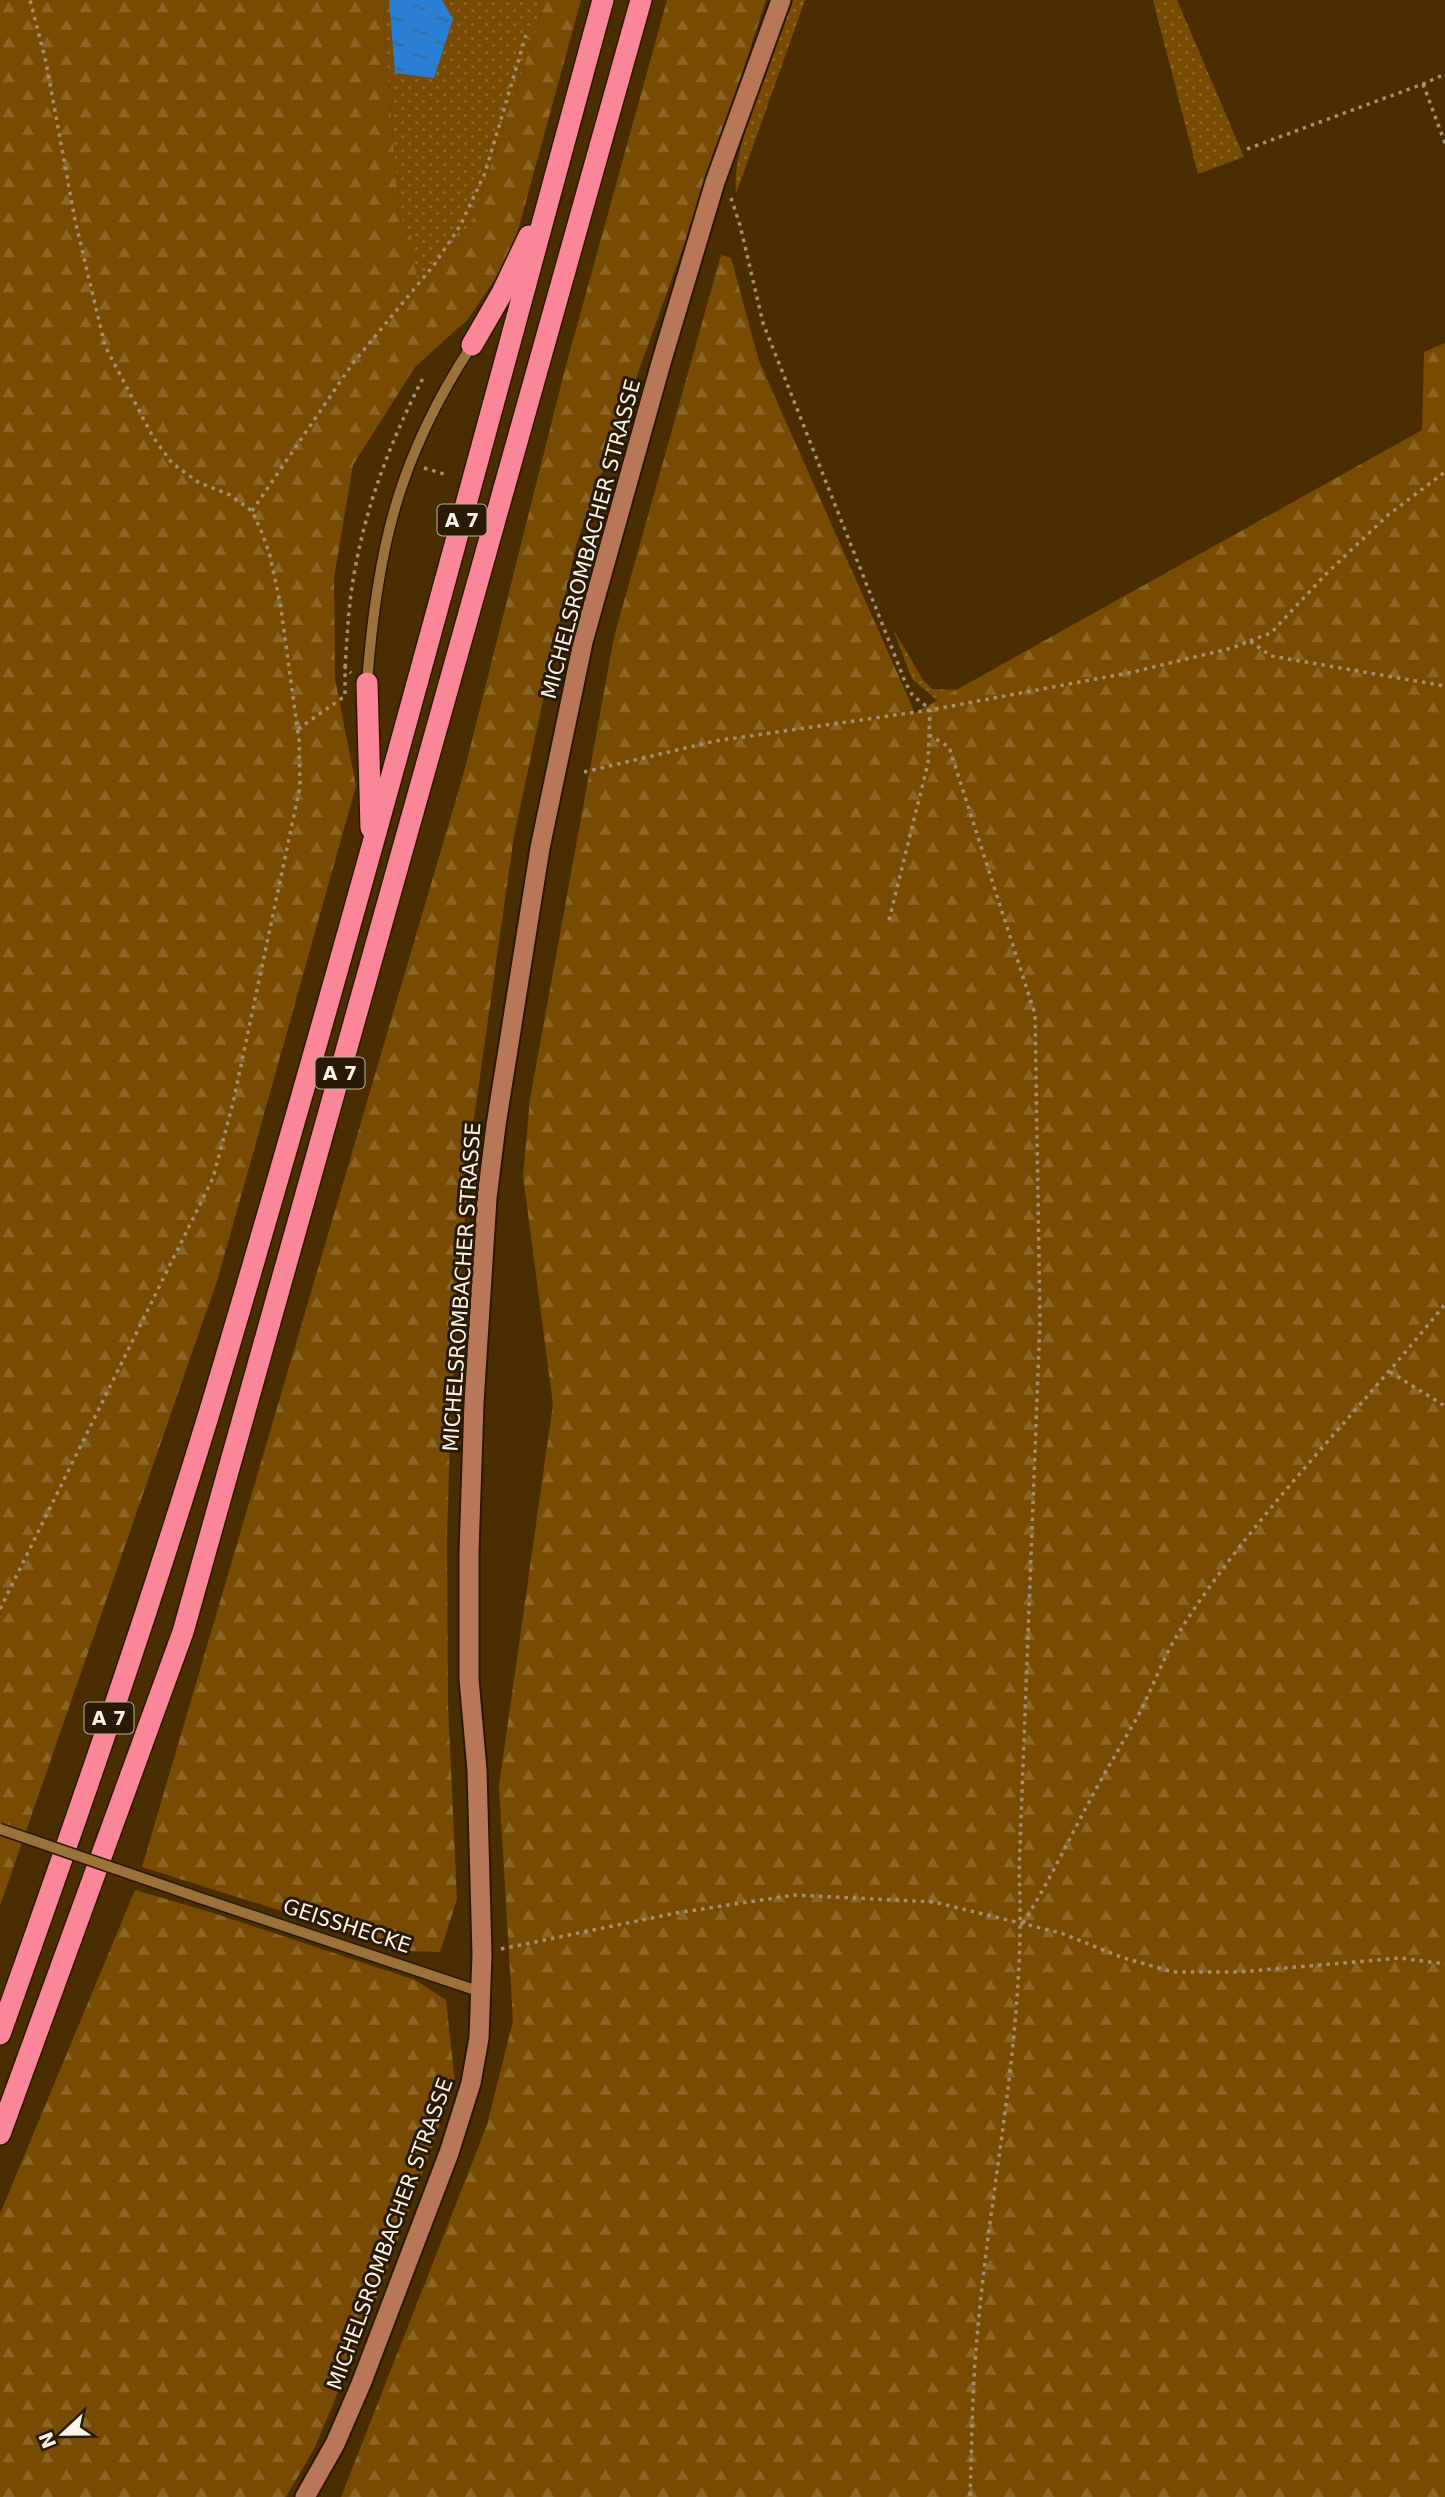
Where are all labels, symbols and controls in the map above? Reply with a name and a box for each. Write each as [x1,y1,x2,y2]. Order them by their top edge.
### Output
street label: MICHELSROMBACHER STRASSE [537,377,645,701]
road number: A 7 [438,505,486,536]
road number: A 7 [316,1058,364,1088]
street label: MICHELSROMBACHER STRASSE [439,1122,485,1452]
road number: A 7 [84,1702,134,1734]
street label: GEISSHECKE [280,1894,414,1958]
street label: MICHELSROMBACHER STRASSE [322,2075,458,2393]
north arrow [28,2399,98,2469]
text: N [34,2429,60,2452]

